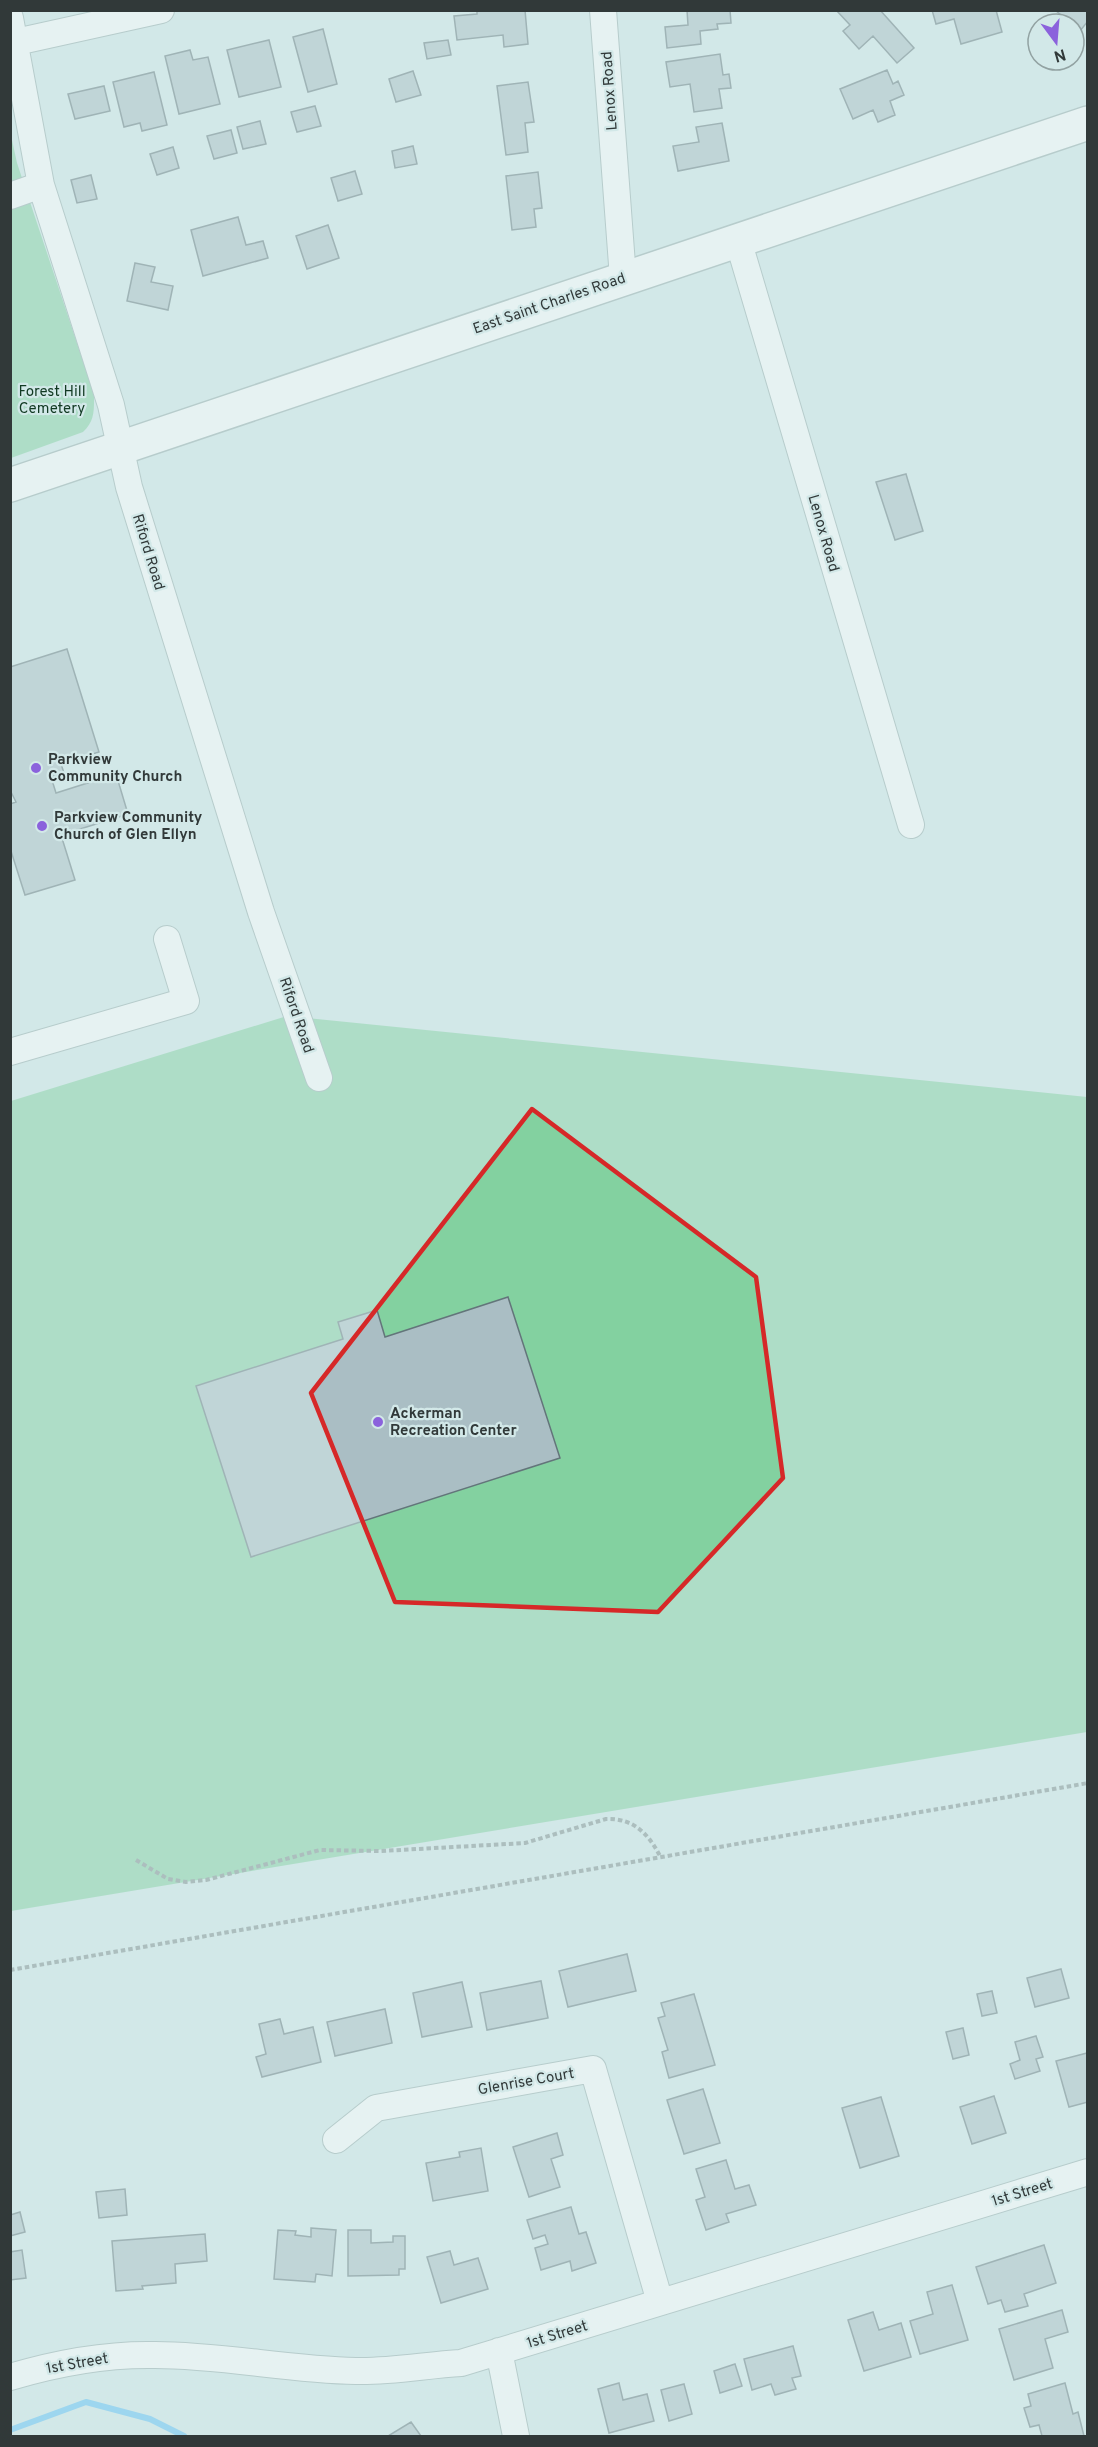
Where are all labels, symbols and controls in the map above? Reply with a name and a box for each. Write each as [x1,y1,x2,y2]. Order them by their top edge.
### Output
north arrow [1026,12,1086,72]
text: N [1051,43,1068,66]
street label: Lenox Road [598,51,623,131]
street label: East Saint Charles Road [471,269,628,339]
park label: Forest Hill Cemetery [18,383,86,419]
street label: Lenox Road [802,493,843,574]
street label: Riford Road [127,512,168,593]
place label: Parkview Community Church [48,751,182,787]
marker: Parkview Community Church [29,761,43,775]
place label: Parkview Community Church of Glen Ellyn [54,809,203,845]
marker: Parkview Community Church of Glen Ellyn [35,819,49,833]
street label: Riford Road [274,975,317,1056]
place label: Ackerman Recreation Center [390,1405,517,1441]
marker: Ackerman Recreation Center [371,1415,385,1429]
street label: Glenrise Court [477,2065,576,2100]
street label: 1st Street [990,2175,1055,2212]
street label: 1st Street [525,2317,590,2354]
street label: 1st Street [45,2350,110,2379]

